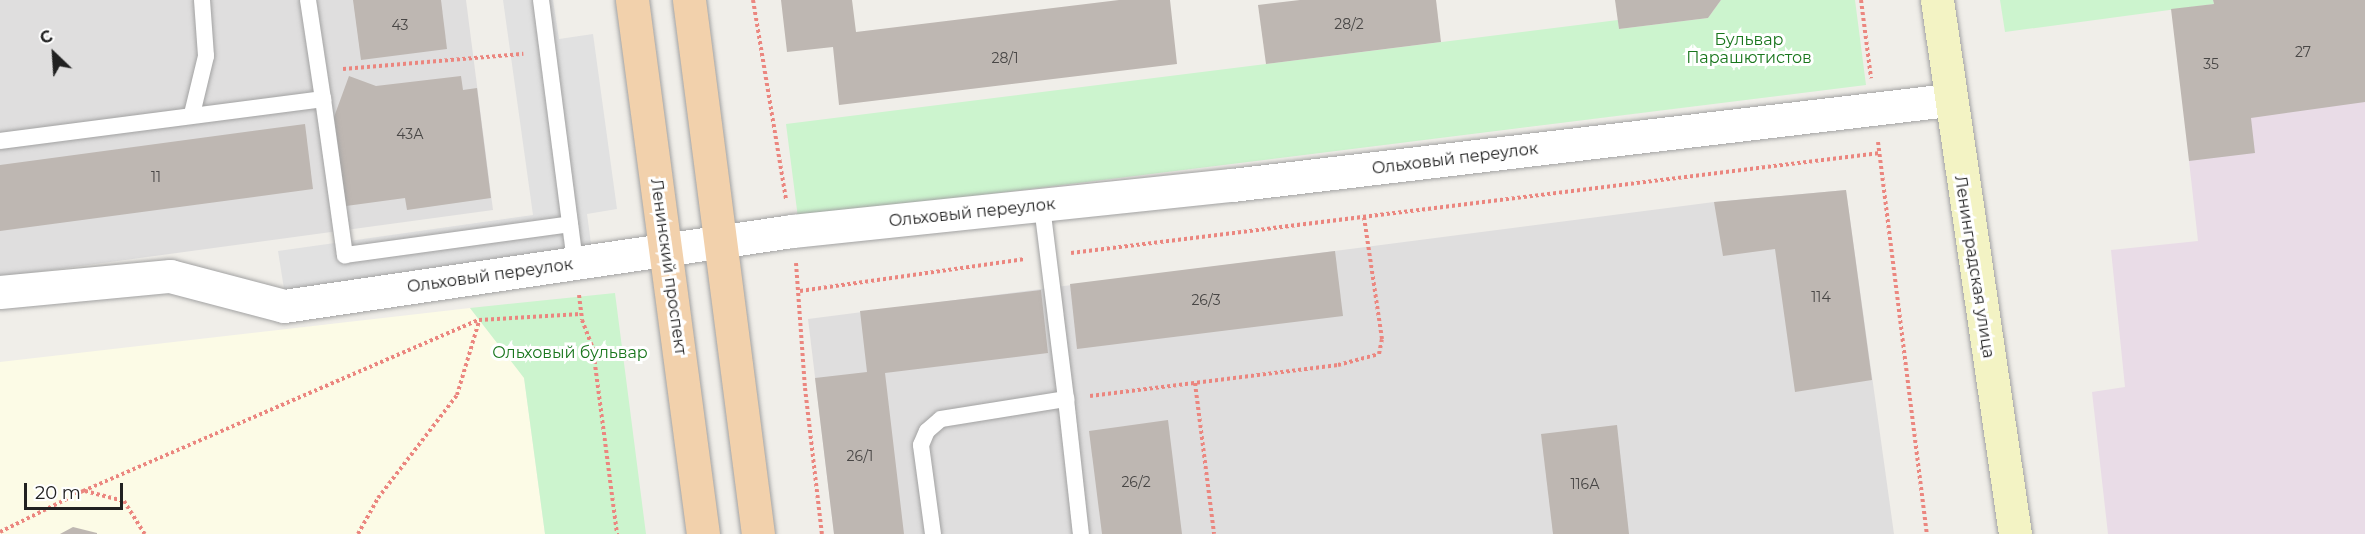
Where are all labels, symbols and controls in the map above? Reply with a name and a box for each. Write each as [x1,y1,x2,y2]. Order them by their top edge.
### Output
house number: 28/2 [1334,16,1364,32]
house number: 43 [392,17,408,33]
north arrow [24,24,84,84]
text: С [37,26,55,48]
park label: Бульвар Парашютистов [1686,30,1812,68]
house number: 27 [2295,44,2311,60]
house number: 28/1 [991,50,1019,66]
house number: 35 [2203,56,2219,72]
house number: 43А [396,126,424,142]
street label: Ольховый переулок [1371,139,1539,179]
house number: 11 [151,169,161,185]
street label: Ленинградская улица [1950,174,1998,360]
street label: Ленинский проспект [646,178,690,356]
street label: Ольховый переулок [888,195,1056,231]
street label: Ольховый переулок [406,255,574,297]
house number: 114 [1811,289,1831,305]
house number: 26/3 [1191,292,1221,308]
park label: Ольховый бульвар [492,343,648,363]
house number: 26/1 [847,448,873,464]
scale bar [27,471,126,509]
house number: 26/2 [1121,474,1151,490]
house number: 116А [1570,476,1600,492]
text: 20 m [35,482,81,504]

